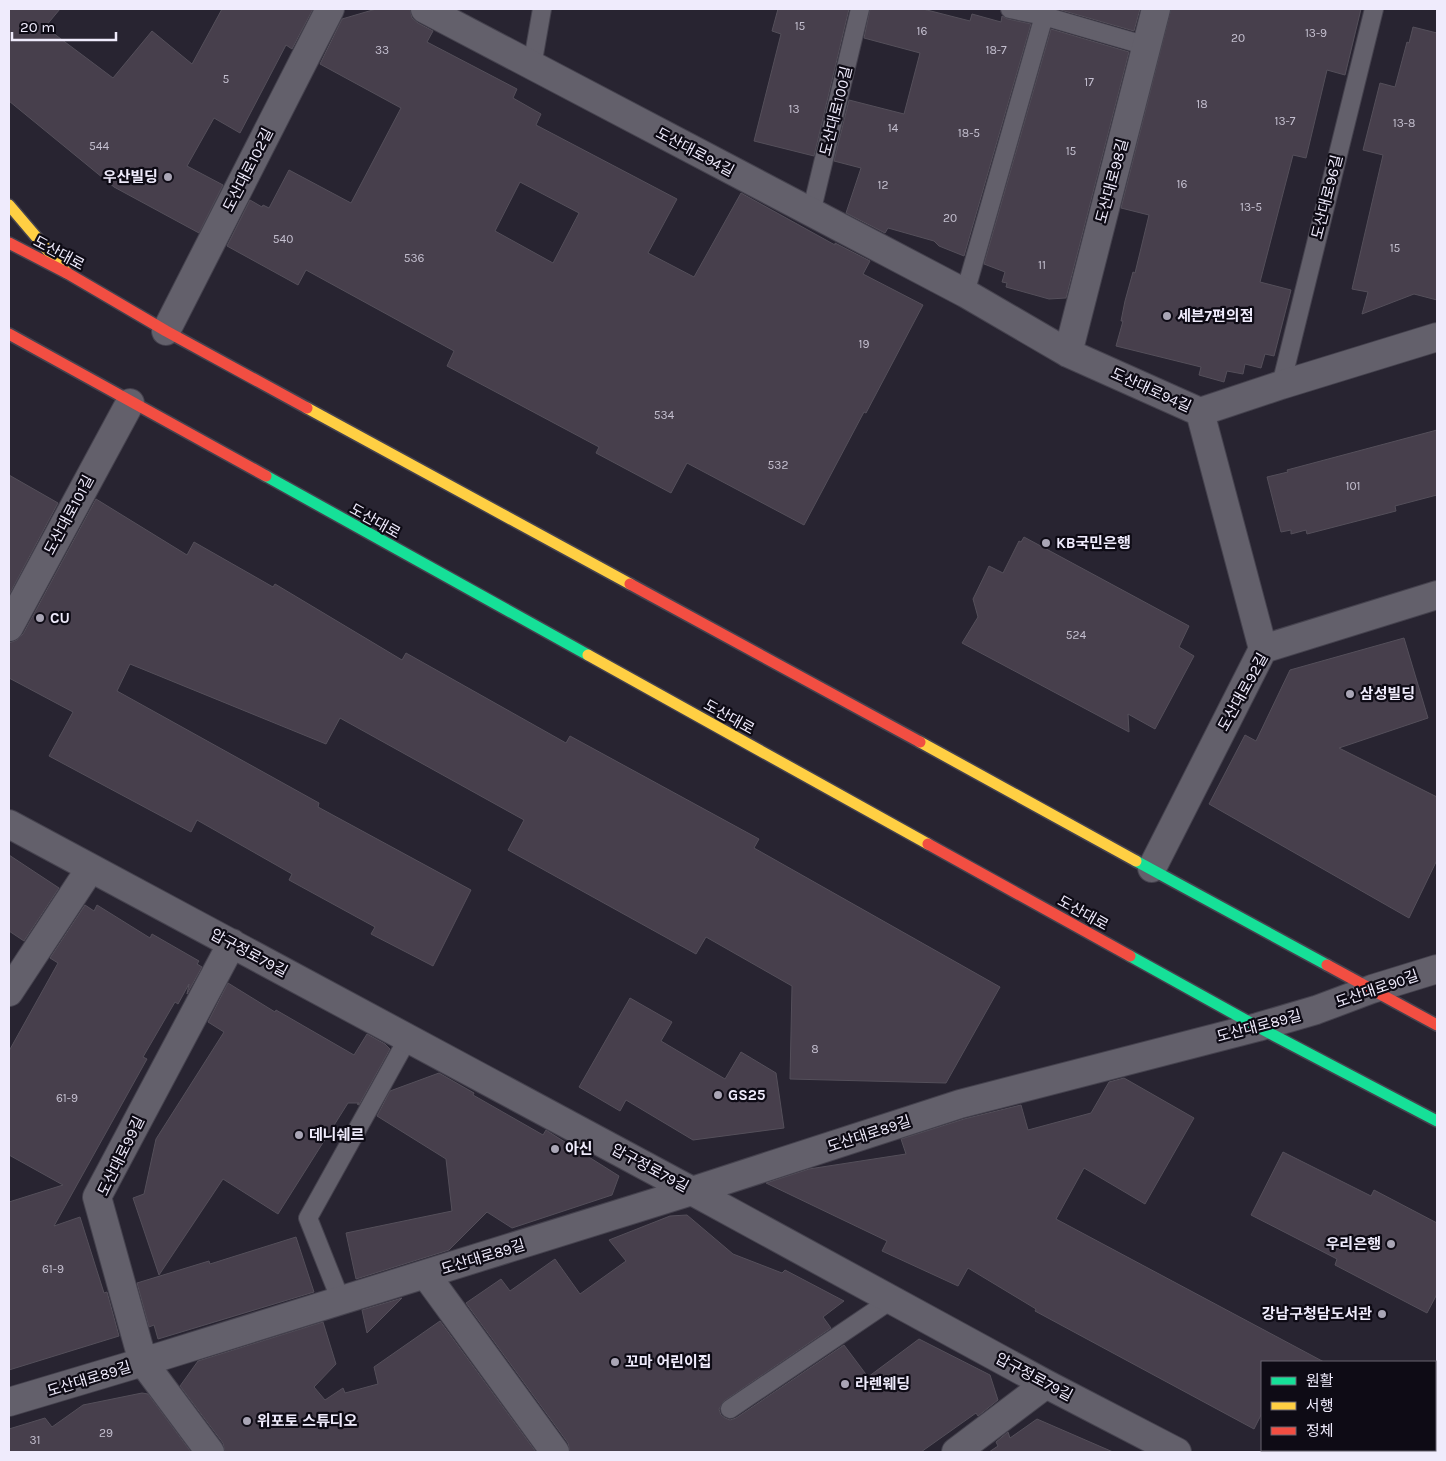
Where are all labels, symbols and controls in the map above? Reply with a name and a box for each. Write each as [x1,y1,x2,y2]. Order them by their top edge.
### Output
scale bar [12,10,116,42]
text: 20 m [20,18,55,36]
house number: 15 [795,19,806,33]
house number: 16 [917,24,928,38]
house number: 13-9 [1305,26,1327,40]
house number: 20 [1231,31,1245,45]
house number: 33 [375,43,389,57]
house number: 18-7 [985,43,1007,57]
street label: 도산대로100길 [816,64,856,158]
house number: 5 [223,72,230,86]
house number: 17 [1084,75,1094,89]
house number: 18 [1196,97,1208,111]
house number: 13 [788,102,800,116]
house number: 13-7 [1275,114,1296,128]
house number: 13-8 [1393,116,1415,130]
house number: 14 [888,121,899,135]
street label: 도산대로94길 [653,124,737,180]
street label: 도산대로102길 [219,125,277,215]
house number: 18-5 [958,126,980,140]
street label: 도산대로98길 [1092,137,1132,225]
house number: 544 [89,139,109,153]
house number: 15 [1066,144,1077,158]
street label: 도산대로96길 [1308,153,1346,241]
place label: 우산빌딩 [103,168,158,186]
marker: 우산빌딩 [162,171,174,183]
house number: 16 [1177,177,1188,191]
house number: 12 [878,178,889,192]
house number: 13-5 [1240,200,1262,214]
house number: 20 [943,211,957,225]
street label: 도산대로 [30,232,88,274]
house number: 540 [273,232,293,246]
house number: 15 [1390,241,1401,255]
house number: 536 [404,251,424,265]
house number: 11 [1038,258,1046,272]
place label: 세븐7편의점 [1177,307,1253,325]
marker: 세븐7편의점 [1161,310,1173,322]
house number: 19 [859,337,869,351]
street label: 도산대로94길 [1108,364,1194,416]
house number: 534 [654,408,675,422]
house number: 532 [768,458,788,472]
street label: 도산대로101길 [40,472,98,558]
house number: 101 [1345,479,1361,493]
street label: 도산대로 [346,500,404,542]
place label: KB국민은행 [1056,534,1131,552]
marker: KB국민은행 [1040,537,1052,549]
place label: CU [50,609,70,627]
marker: CU [34,612,46,624]
house number: 524 [1066,628,1087,642]
street label: 도산대로92길 [1214,650,1272,734]
place label: 삼성빌딩 [1360,685,1415,703]
marker: 삼성빌딩 [1344,688,1356,700]
street label: 도산대로 [700,696,758,738]
street label: 도산대로 [1054,892,1112,934]
street label: 압구정로79길 [207,925,291,981]
street label: 도산대로90길 [1333,966,1421,1012]
street label: 도산대로89길 [1215,1006,1303,1046]
house number: 8 [811,1042,819,1056]
place label: GS25 [728,1086,766,1104]
marker: GS25 [712,1089,724,1101]
house number: 61-9 [56,1091,78,1105]
street label: 도산대로89길 [825,1112,913,1156]
street label: 도산대로99길 [94,1113,148,1199]
place label: 데니쉐르 [309,1126,364,1144]
marker: 데니쉐르 [293,1129,305,1141]
place label: 아신 [565,1140,593,1158]
street label: 압구정로79길 [608,1140,692,1196]
marker: 아신 [549,1143,561,1155]
place label: 우리은행 [1326,1235,1381,1253]
street label: 도산대로89길 [439,1236,527,1278]
marker: 우리은행 [1385,1238,1397,1250]
house number: 61-9 [42,1262,64,1276]
place label: 강남구청담도서관 [1262,1305,1372,1323]
marker: 강남구청담도서관 [1376,1308,1388,1320]
street label: 압구정로79길 [992,1349,1076,1405]
place label: 꼬마 어린이집 [625,1353,712,1371]
marker: 꼬마 어린이집 [609,1356,621,1368]
street label: 도산대로89길 [45,1358,133,1400]
legend [1261,1361,1436,1451]
text: 원활 [1306,1372,1334,1390]
place label: 라렌웨딩 [855,1375,910,1393]
marker: 라렌웨딩 [839,1378,851,1390]
text: 서행 [1306,1397,1334,1415]
place label: 위포토 스튜디오 [257,1412,358,1430]
marker: 위포토 스튜디오 [241,1415,253,1427]
text: 정체 [1306,1422,1334,1440]
house number: 29 [99,1426,113,1440]
house number: 31 [29,1433,41,1447]

